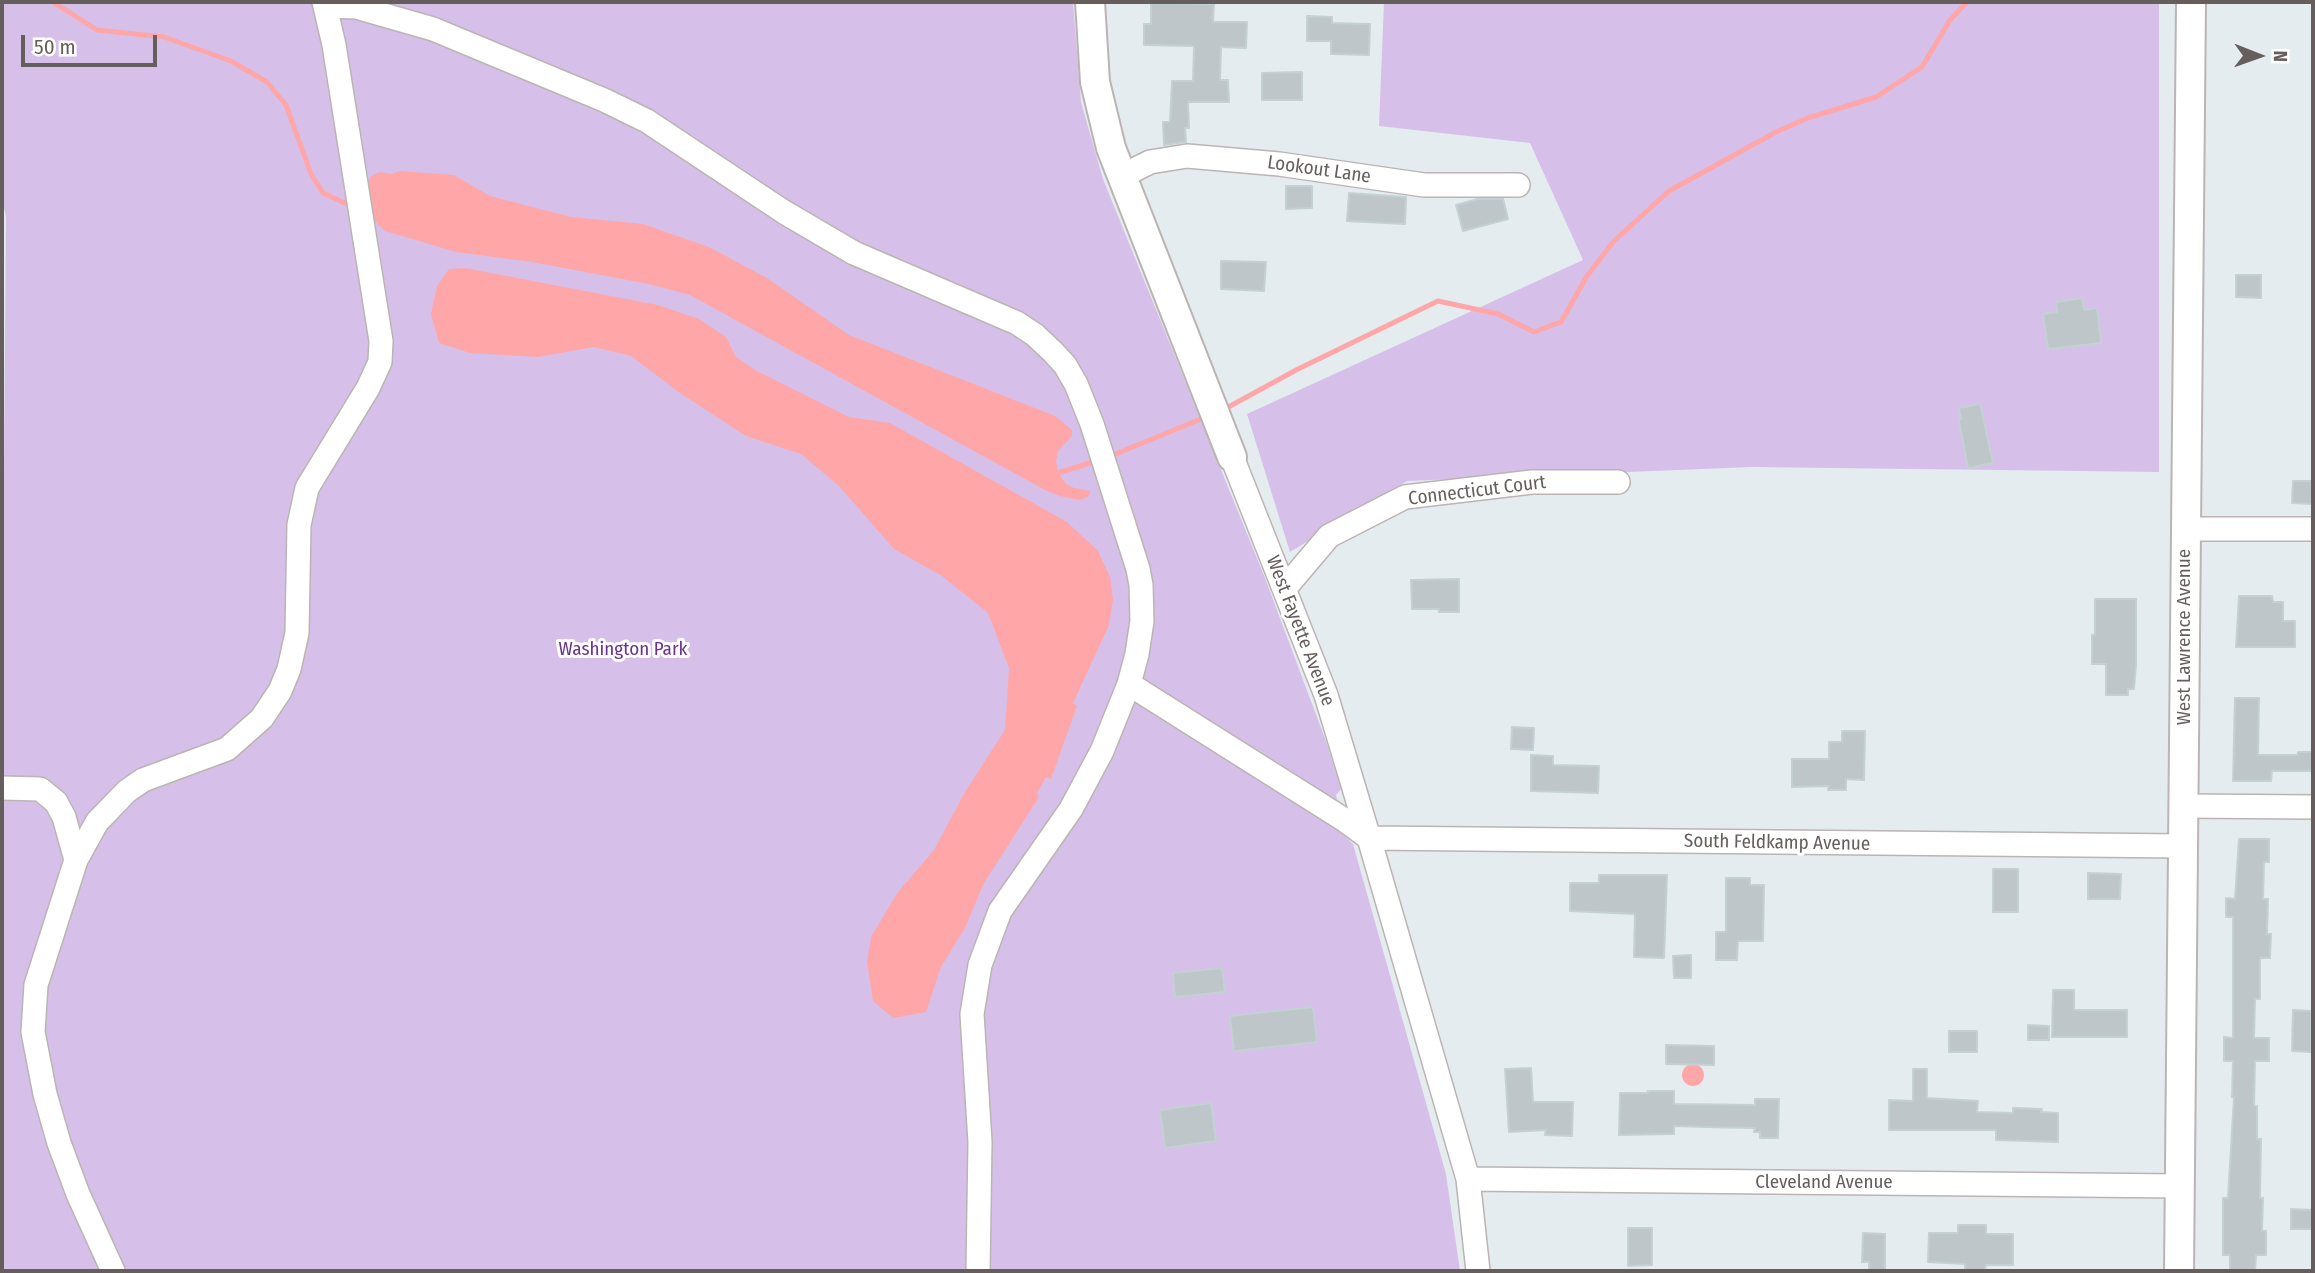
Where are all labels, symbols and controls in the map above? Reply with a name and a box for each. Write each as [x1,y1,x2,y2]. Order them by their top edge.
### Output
scale bar [24,21,161,65]
north arrow [2224,21,2294,91]
text: 50 m [34,34,76,60]
text: N [2269,50,2292,62]
street label: Lookout Lane [1266,151,1372,189]
street label: Connecticut Court [1407,471,1547,511]
street label: West Lawrence Avenue [2174,549,2196,725]
street label: West Fayette Avenue [1261,553,1339,709]
park label: Washington Park [559,639,687,661]
street label: South Feldkamp Avenue [1684,830,1870,856]
street label: Cleveland Avenue [1755,1172,1893,1194]

